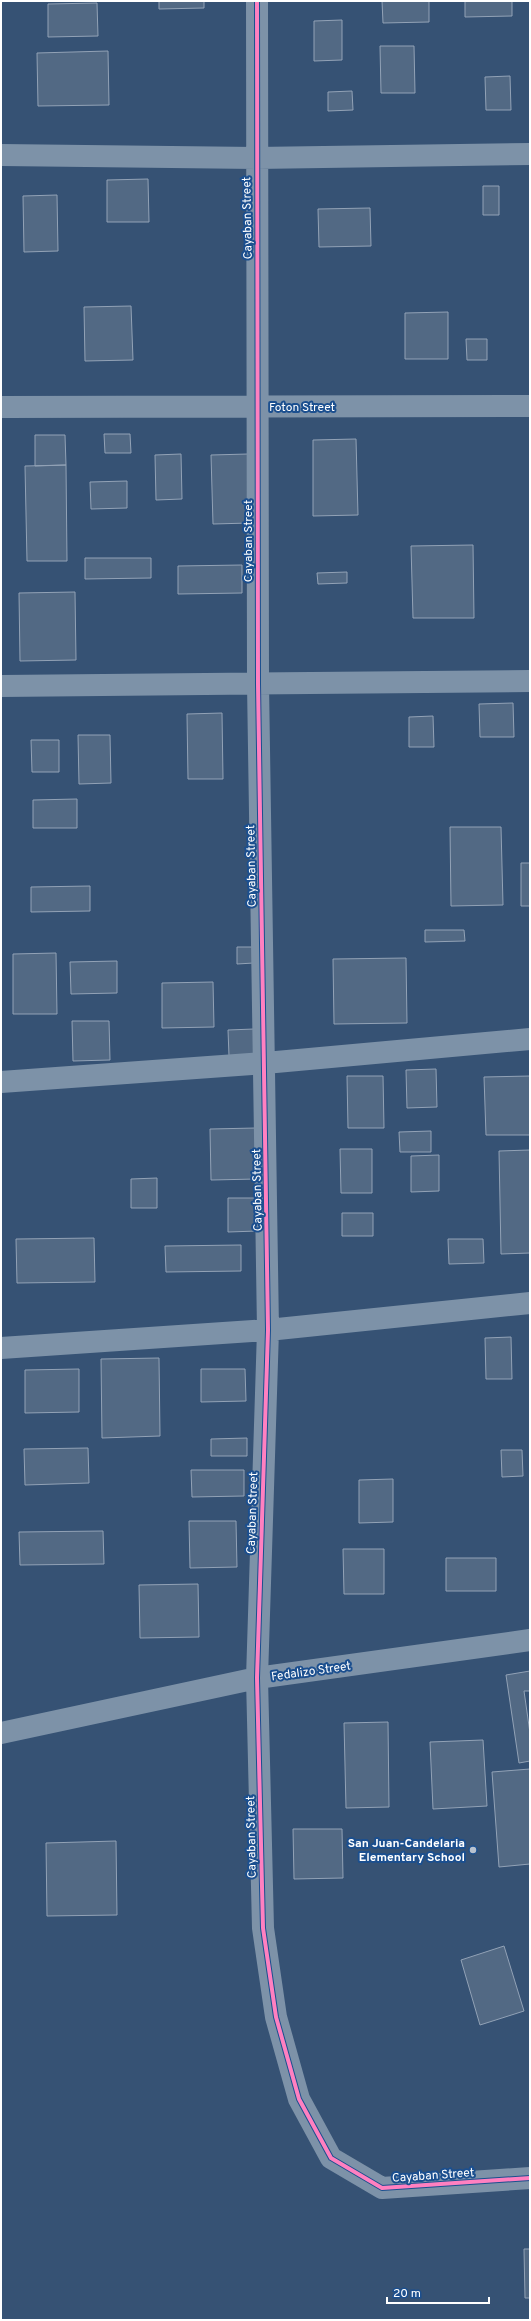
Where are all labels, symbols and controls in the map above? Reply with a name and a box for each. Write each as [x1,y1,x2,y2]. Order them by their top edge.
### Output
street label: Cayaban Street [239,177,257,259]
street label: Foton Street [269,400,335,416]
street label: Cayaban Street [241,500,257,582]
street label: Cayaban Street [243,825,261,907]
street label: Cayaban Street [249,1149,267,1231]
street label: Cayaban Street [244,1472,262,1555]
street label: Fedalizo Street [270,1658,352,1685]
street label: Cayaban Street [243,1796,261,1878]
place label: San Juan-Candelaria Elementary School [348,1836,465,1866]
marker: San Juan-Candelaria Elementary School [468,1845,478,1855]
street label: Cayaban Street [391,2165,475,2187]
scale bar [387,2279,489,2305]
text: 20 m [393,2286,421,2302]

